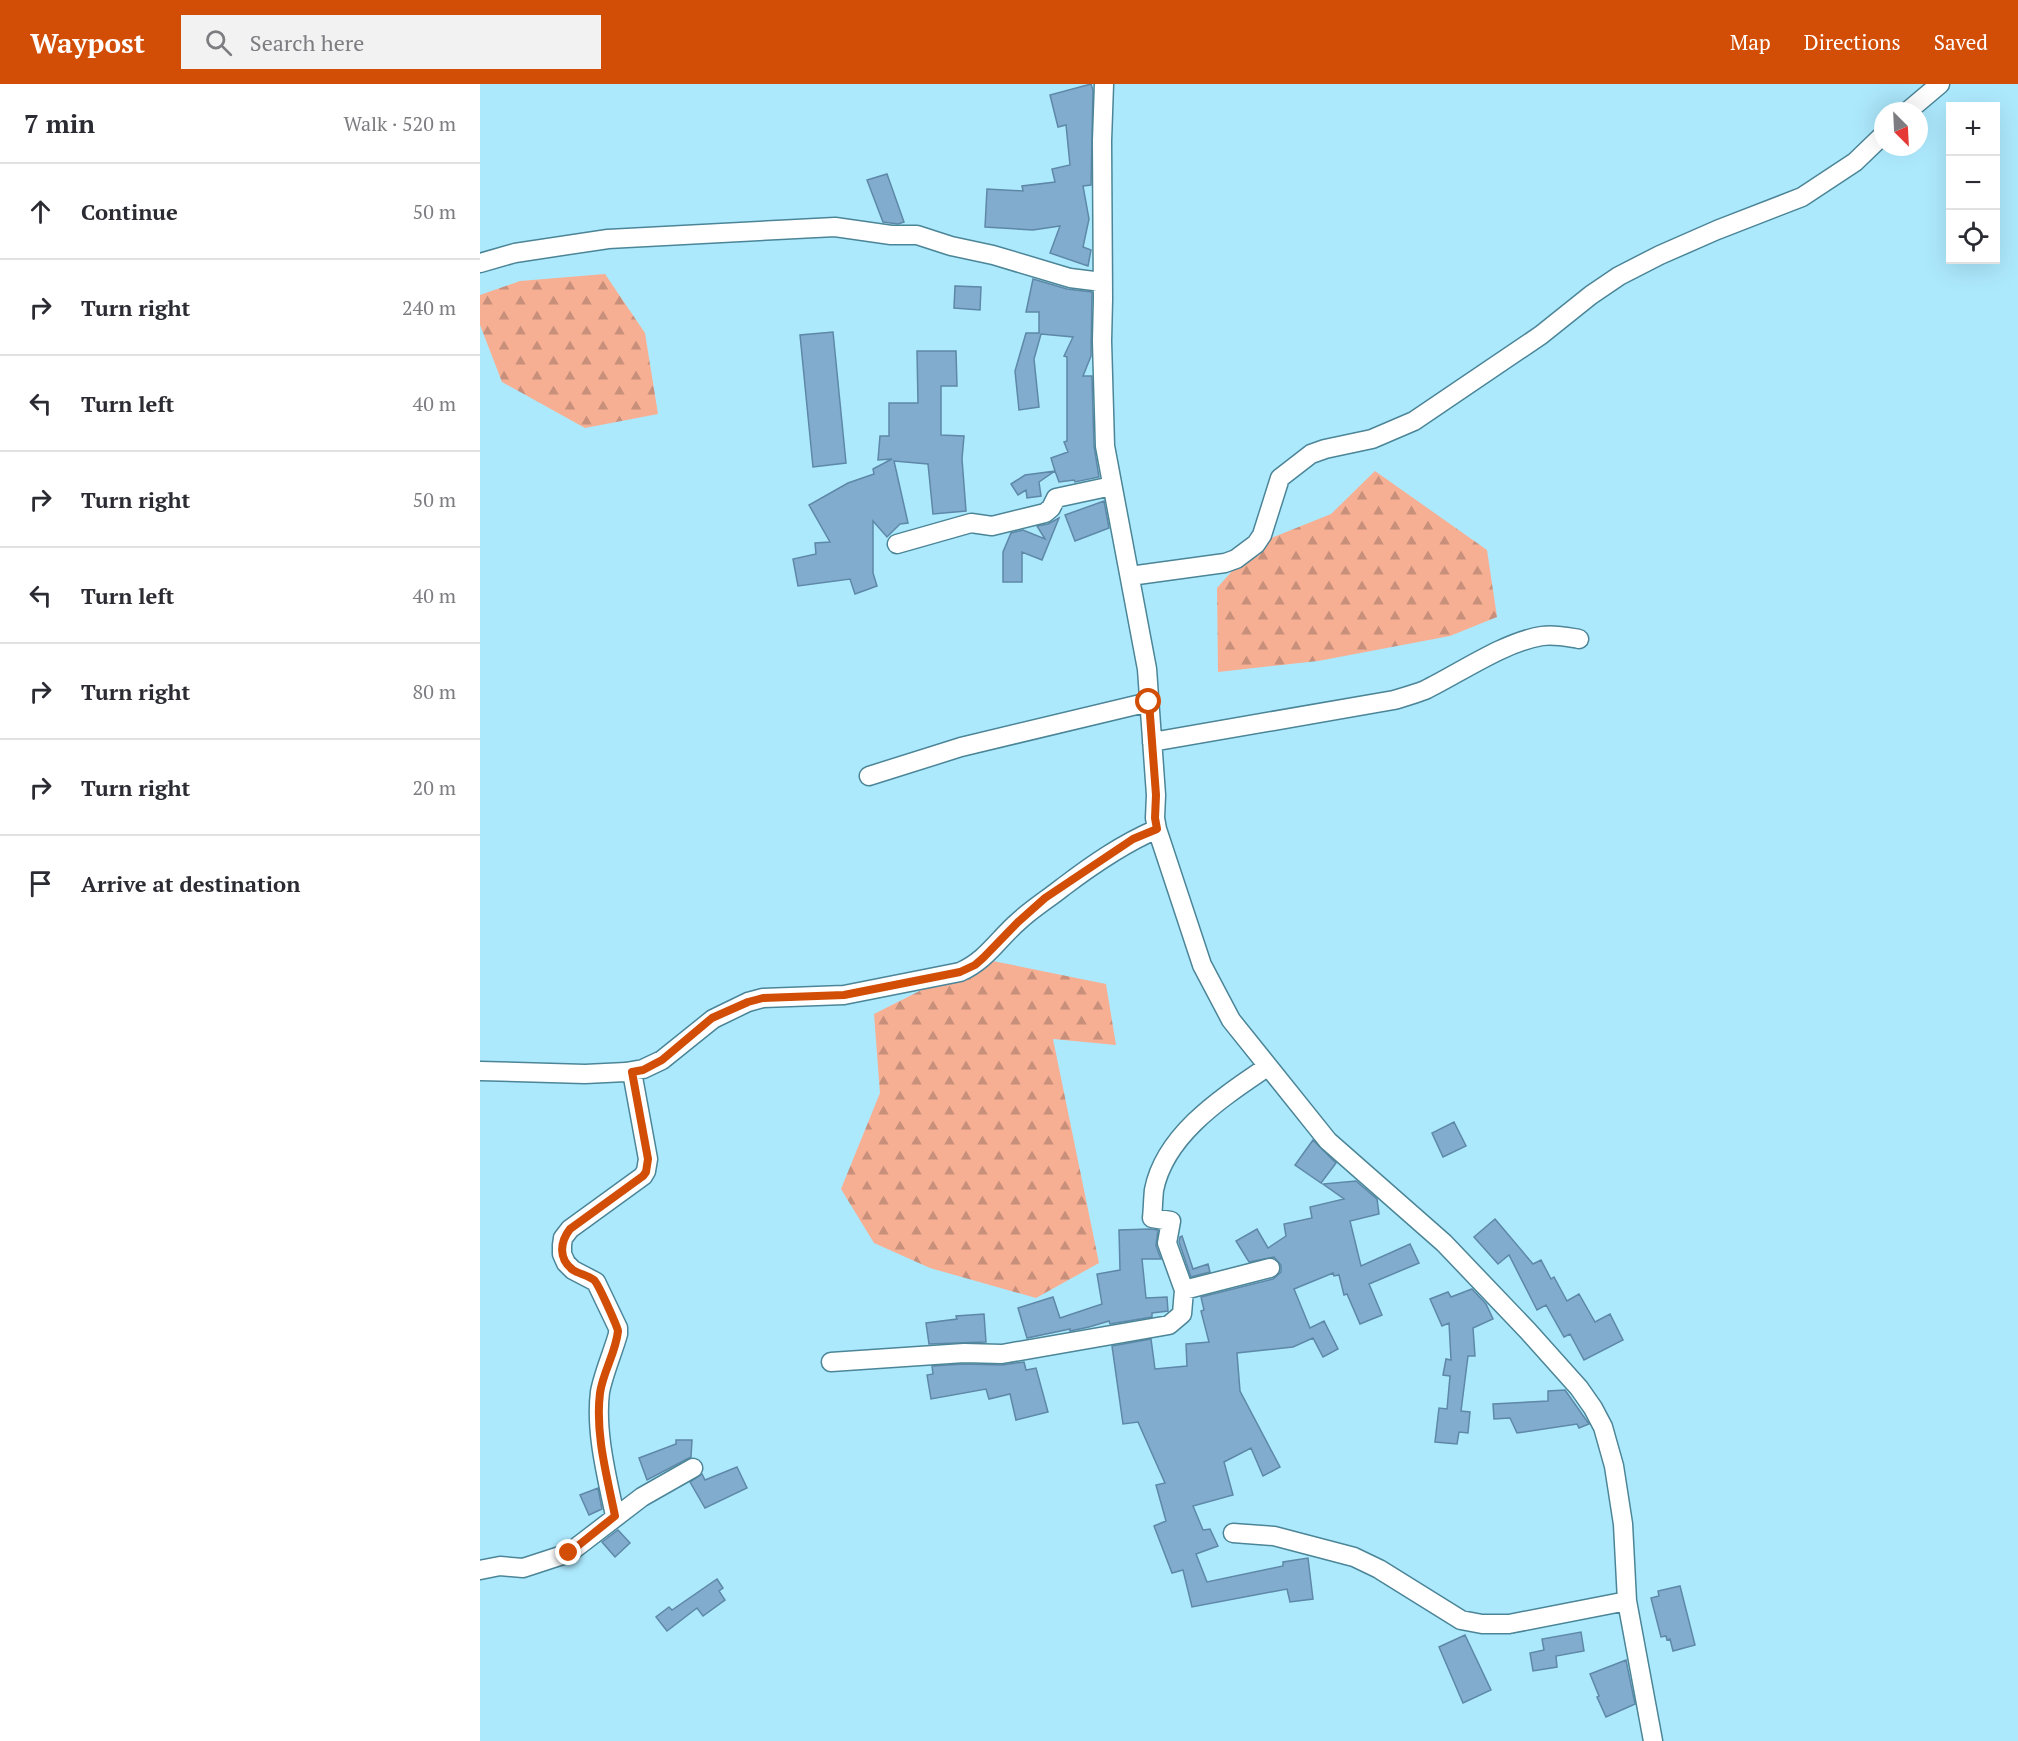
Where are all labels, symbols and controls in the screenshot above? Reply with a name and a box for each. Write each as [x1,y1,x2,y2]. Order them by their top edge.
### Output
search box [181,15,601,69]
text: Waypost [30,24,145,61]
icon: search [202,26,235,59]
text: Search here [250,28,364,57]
text: Map [1730,28,1771,56]
text: Directions [1804,28,1901,56]
text: Saved [1934,28,1988,56]
north arrow [1874,102,1928,156]
map controls [1946,102,2000,264]
button: + [1946,102,2000,156]
text: 7 min [24,106,95,140]
text: Walk · 520 m [344,110,456,137]
button: − [1946,156,2000,210]
icon: ahead [24,195,57,228]
text: Continue [81,197,178,226]
text: 50 m [413,198,456,225]
button: locate [1946,210,2000,264]
icon: right [24,291,57,324]
text: Turn right [81,293,190,322]
text: 240 m [402,294,456,321]
icon: left [24,387,57,420]
text: Turn left [81,389,174,418]
text: 40 m [413,390,456,417]
icon: right [24,483,57,516]
text: Turn right [81,485,190,514]
text: 50 m [413,486,456,513]
icon: left [24,579,57,612]
text: Turn left [81,581,174,610]
text: 40 m [413,582,456,609]
icon: right [24,675,57,708]
text: Turn right [81,677,190,706]
text: 80 m [413,678,456,705]
route start [1135,688,1161,714]
icon: right [24,771,57,804]
text: Turn right [81,773,190,802]
text: 20 m [413,774,456,801]
icon: arrive [24,867,57,900]
text: Arrive at destination [81,869,300,898]
route end [555,1539,581,1565]

